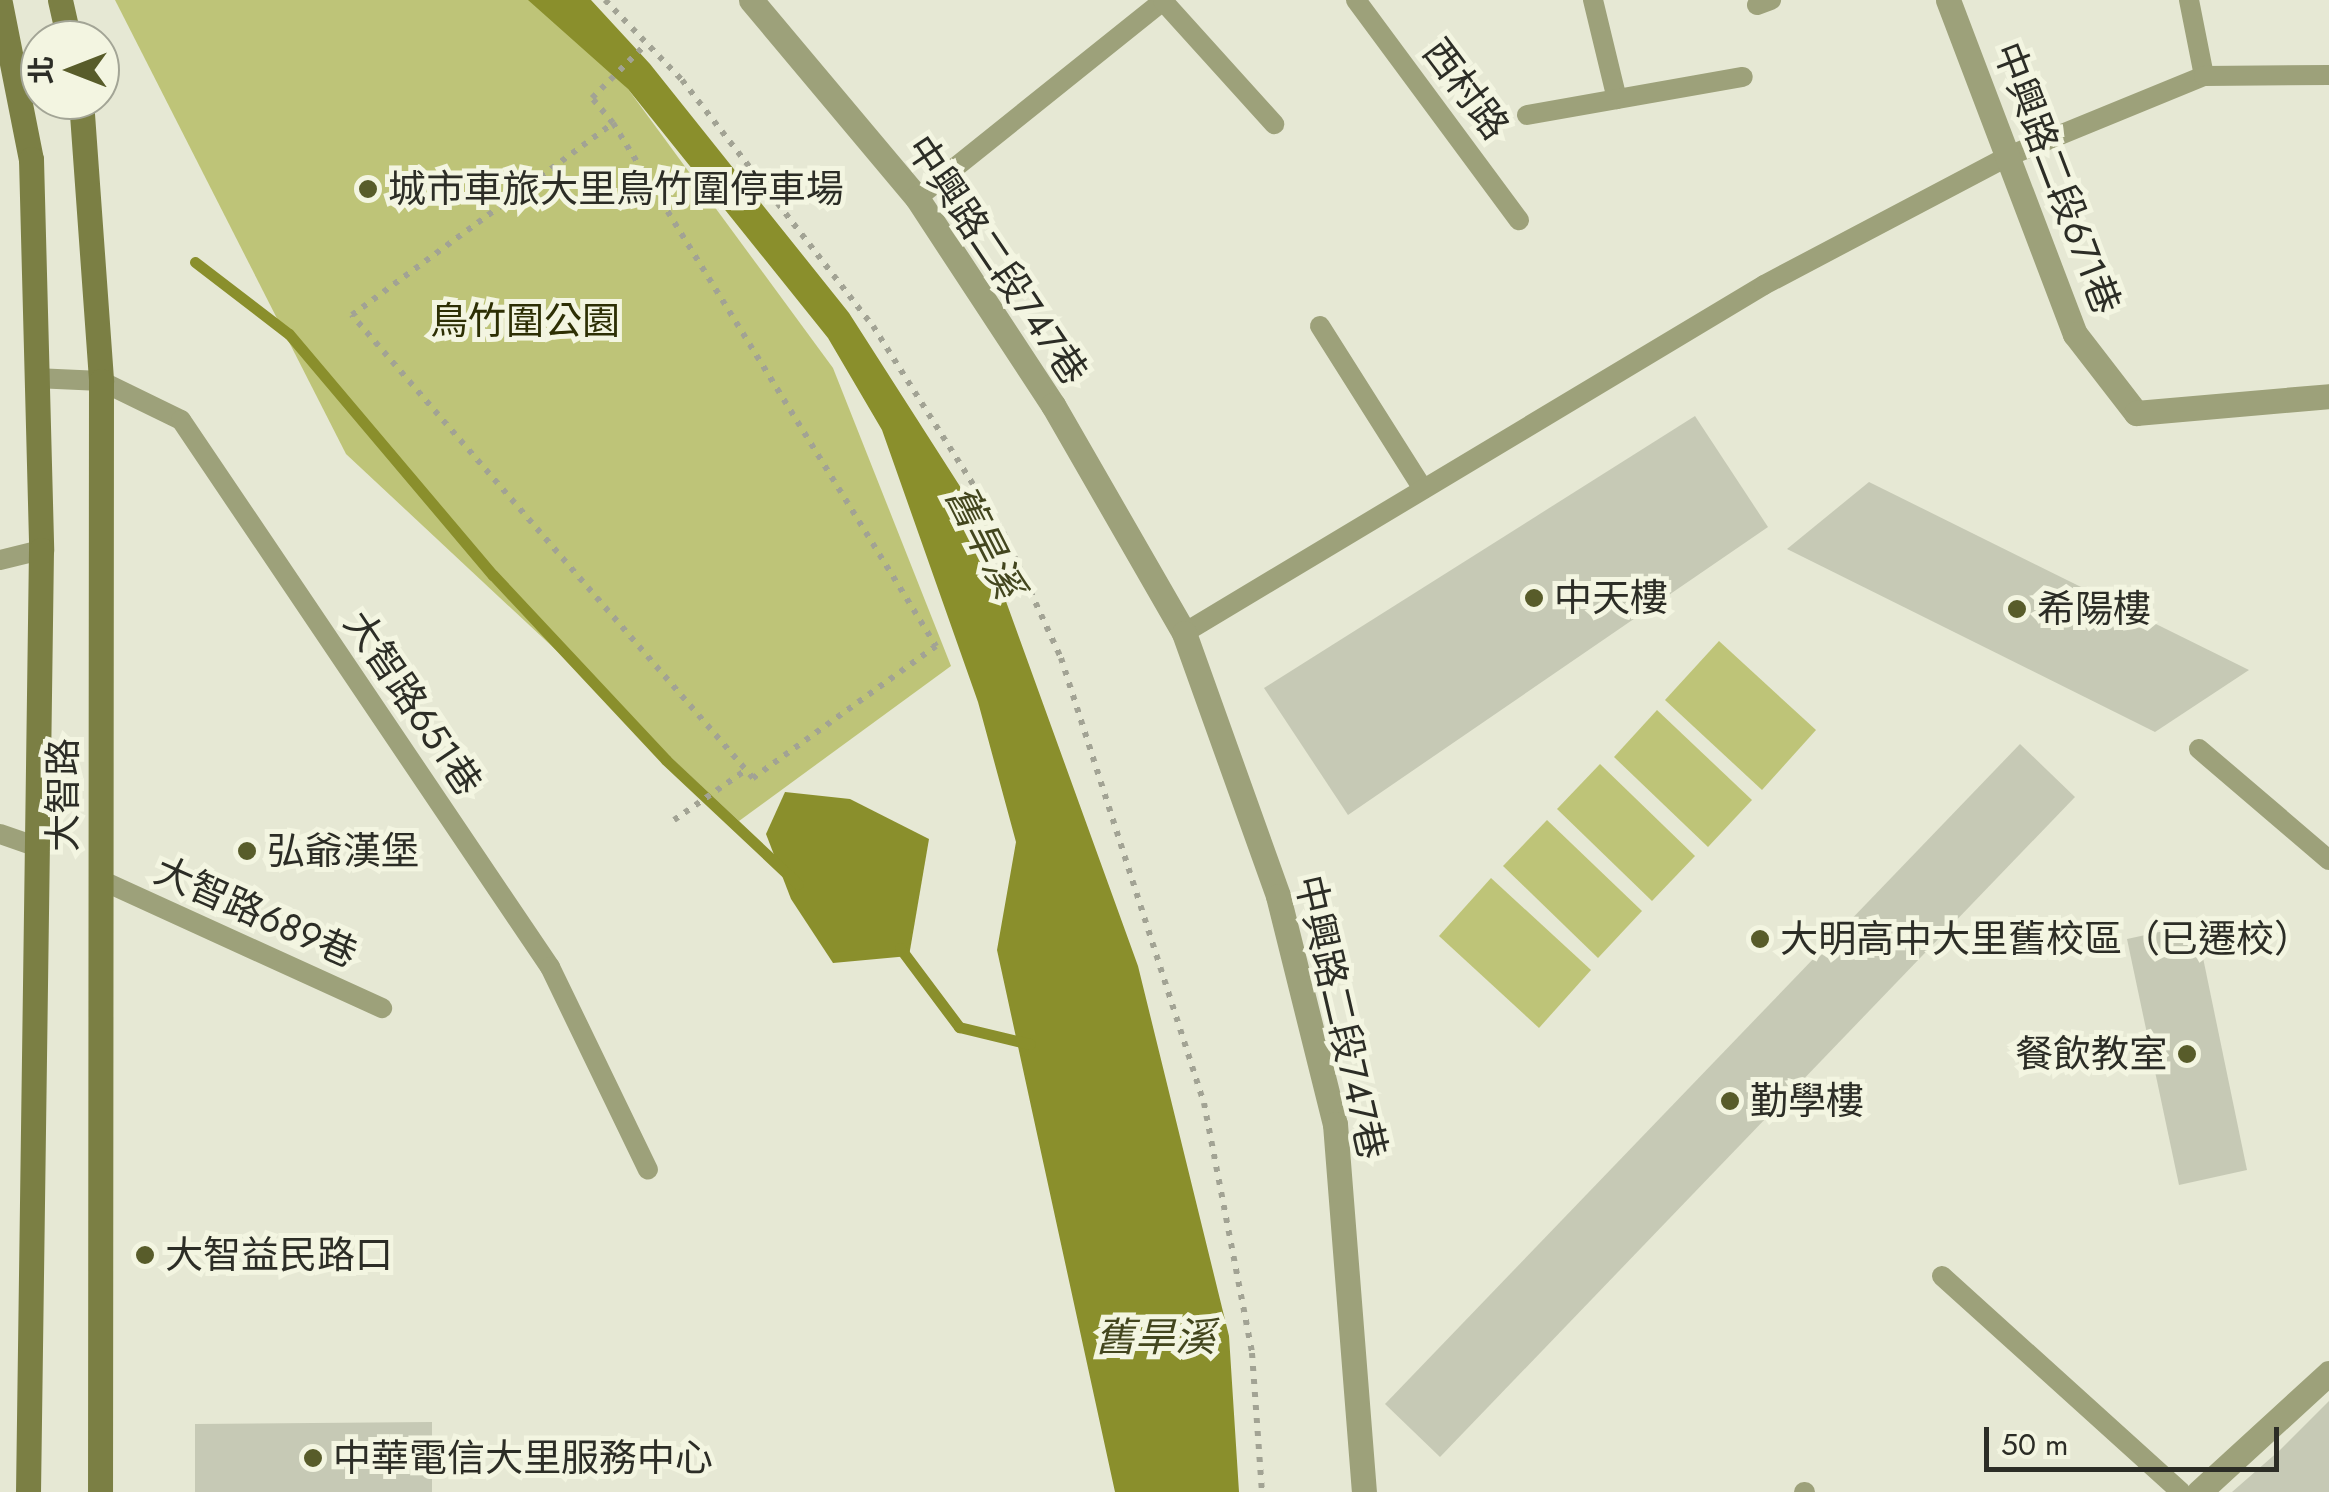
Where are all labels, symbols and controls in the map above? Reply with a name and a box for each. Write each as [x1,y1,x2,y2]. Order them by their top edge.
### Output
north arrow [20,20,120,120]
street label: 西村路 [1413,30,1519,148]
street label: 中興路二段671巷 [1984,36,2130,320]
text: 北 [21,56,62,84]
street label: 中興路二段747巷 [897,127,1097,393]
place label: 城市車旅大里鳥竹圍停車場 [388,166,844,212]
marker: 城市車旅大里鳥竹圍停車場 [357,178,379,200]
park label: 鳥竹圍公園 [430,298,620,344]
water label: 舊旱溪 [936,477,1034,605]
place label: 中天樓 [1554,575,1668,621]
place label: 希陽樓 [2037,586,2151,632]
marker: 中天樓 [1523,587,1545,609]
marker: 希陽樓 [2006,598,2028,620]
street label: 大智路651巷 [335,602,491,804]
street label: 大智路 [40,738,86,852]
place label: 弘爺漢堡 [267,828,419,874]
marker: 弘爺漢堡 [236,840,258,862]
street label: 大智路689巷 [148,847,364,977]
street label: 中興路二段747巷 [1286,871,1396,1163]
place label: 大明高中大里舊校區（已遷校） [1780,916,2312,962]
marker: 大明高中大里舊校區（已遷校） [1749,928,1771,950]
place label: 餐飲教室 [2015,1031,2167,1077]
marker: 餐飲教室 [2176,1043,2198,1065]
place label: 勤學樓 [1750,1078,1864,1124]
marker: 勤學樓 [1719,1090,1741,1112]
place label: 大智益民路口 [165,1232,393,1278]
marker: 大智益民路口 [134,1244,156,1266]
water label: 舊旱溪 [1095,1313,1215,1361]
scale bar [1989,1407,2284,1469]
text: 50 m [2001,1423,2068,1466]
place label: 中華電信大里服務中心 [333,1435,713,1481]
marker: 中華電信大里服務中心 [302,1447,324,1469]

